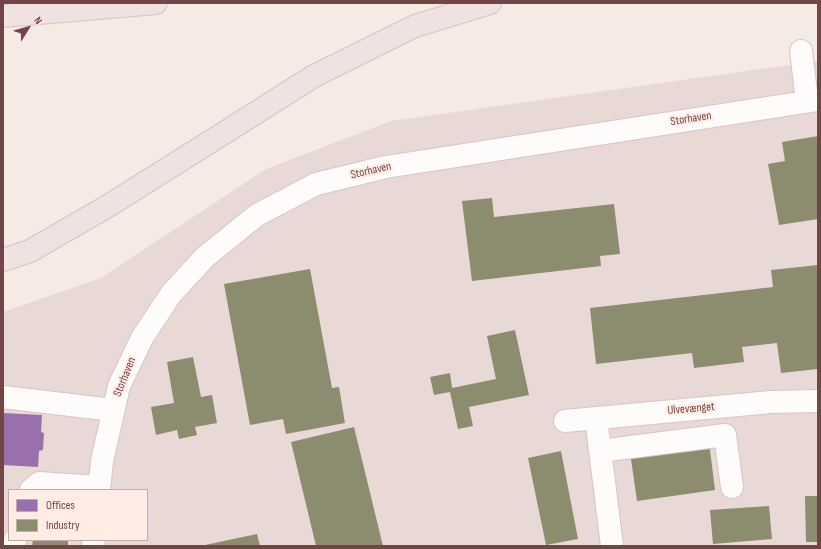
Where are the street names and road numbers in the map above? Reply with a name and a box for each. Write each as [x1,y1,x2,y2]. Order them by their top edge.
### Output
street label: Storhaven [669,109,713,129]
street label: Storhaven [349,159,393,183]
street label: Storhaven [111,355,139,399]
street label: Ulvevænget [667,400,715,418]

